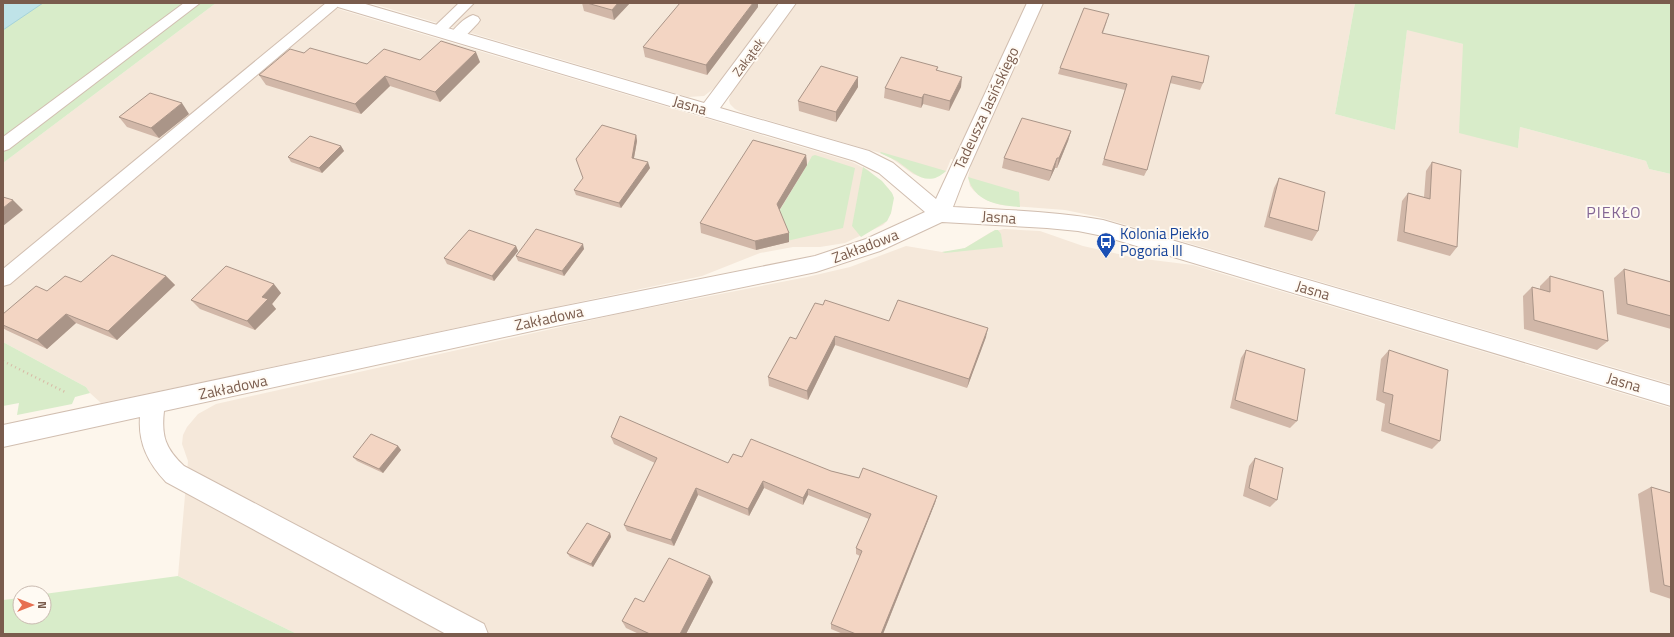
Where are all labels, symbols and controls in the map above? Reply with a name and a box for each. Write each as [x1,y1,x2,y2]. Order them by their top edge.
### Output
street label: Zakątek [727,34,769,80]
street label: Tadeusza Jasińskiego [947,43,1025,173]
street label: Jasna [670,89,710,121]
district label: PIEKŁO [1586,200,1642,224]
street label: Jasna [981,204,1017,230]
place label: Kolonia Piekło Pogoria III [1120,222,1209,262]
street label: Zakładowa [828,223,902,269]
bus stop icon: Kolonia Piekło Pogoria III [1095,231,1117,259]
street label: Jasna [1293,274,1333,306]
street label: Zakładowa [513,299,586,336]
street label: Jasna [1604,366,1644,398]
street label: Zakładowa [197,368,270,405]
north arrow [12,585,52,625]
text: N [34,601,50,609]

